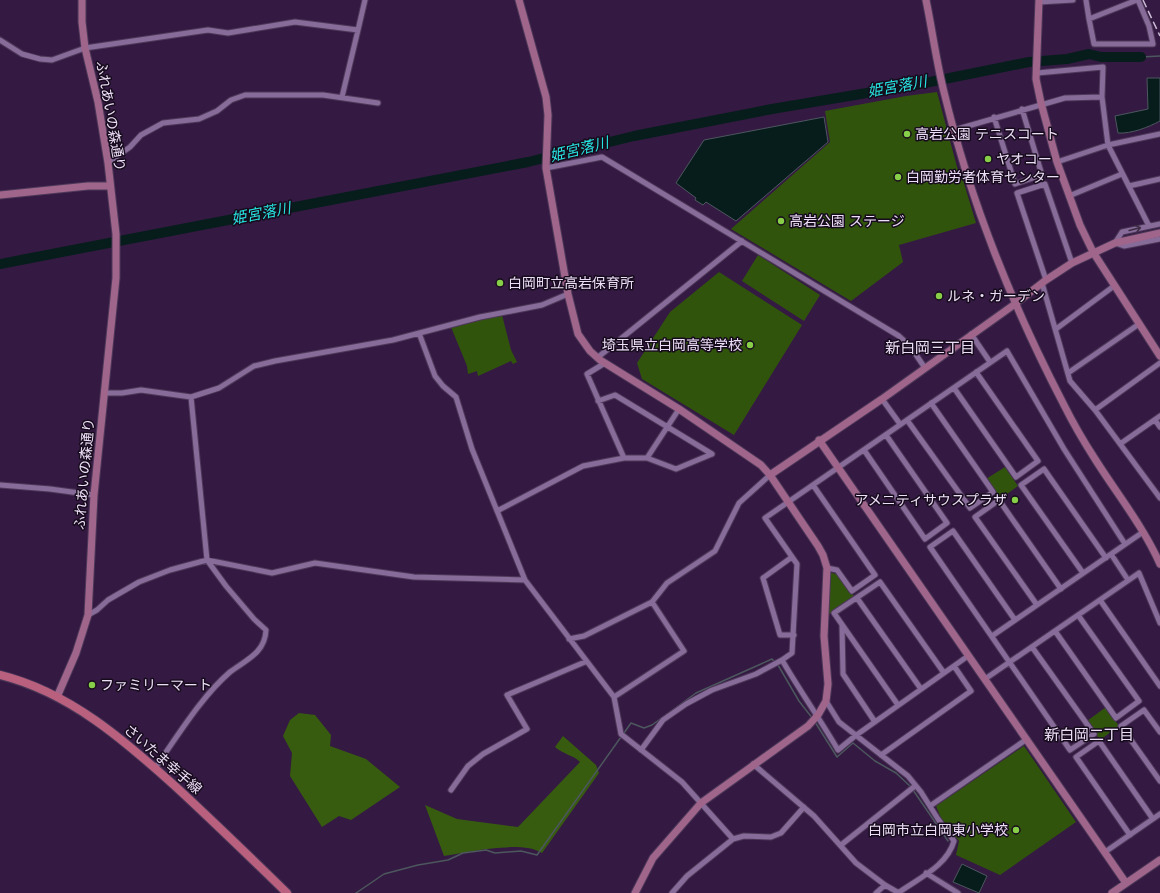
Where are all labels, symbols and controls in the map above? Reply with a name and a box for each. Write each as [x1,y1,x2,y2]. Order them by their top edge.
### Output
street label: ふれあいの森通り [92,59,130,173]
water label: 姫宮落川 [866,71,930,101]
place label: 高岩公園 テニスコート [915,125,1059,143]
marker: 高岩公園 テニスコート [902,129,912,139]
water label: 姫宮落川 [548,132,612,165]
place label: ヤオコー [996,150,1052,168]
marker: ヤオコー [983,154,993,164]
place label: 白岡勤労者体育センター [906,168,1060,186]
marker: 白岡勤労者体育センター [893,172,903,182]
water label: 姫宮落川 [230,198,294,228]
place label: 高岩公園 ステージ [789,212,905,230]
marker: 高岩公園 ステージ [776,216,786,226]
one-way arrow [1129,225,1142,232]
place label: 白岡町立高岩保育所 [508,274,634,292]
marker: 白岡町立高岩保育所 [495,278,505,288]
place label: ルネ・ガーデン [947,287,1045,305]
marker: ルネ・ガーデン [934,291,944,301]
place label: 埼玉県立白岡高等学校 [602,336,742,354]
district label: 新白岡三丁目 [885,338,975,357]
marker: 埼玉県立白岡高等学校 [745,340,755,350]
street label: ふれあいの森通り [70,417,98,531]
place label: アメニティサウスプラザ [855,491,1007,509]
marker: アメニティサウスプラザ [1010,495,1020,505]
place label: ファミリーマート [100,676,212,694]
marker: ファミリーマート [87,680,97,690]
street label: さいたま幸手線 [120,720,206,798]
district label: 新白岡二丁目 [1044,725,1134,744]
place label: 白岡市立白岡東小学校 [868,821,1008,839]
marker: 白岡市立白岡東小学校 [1011,825,1021,835]

